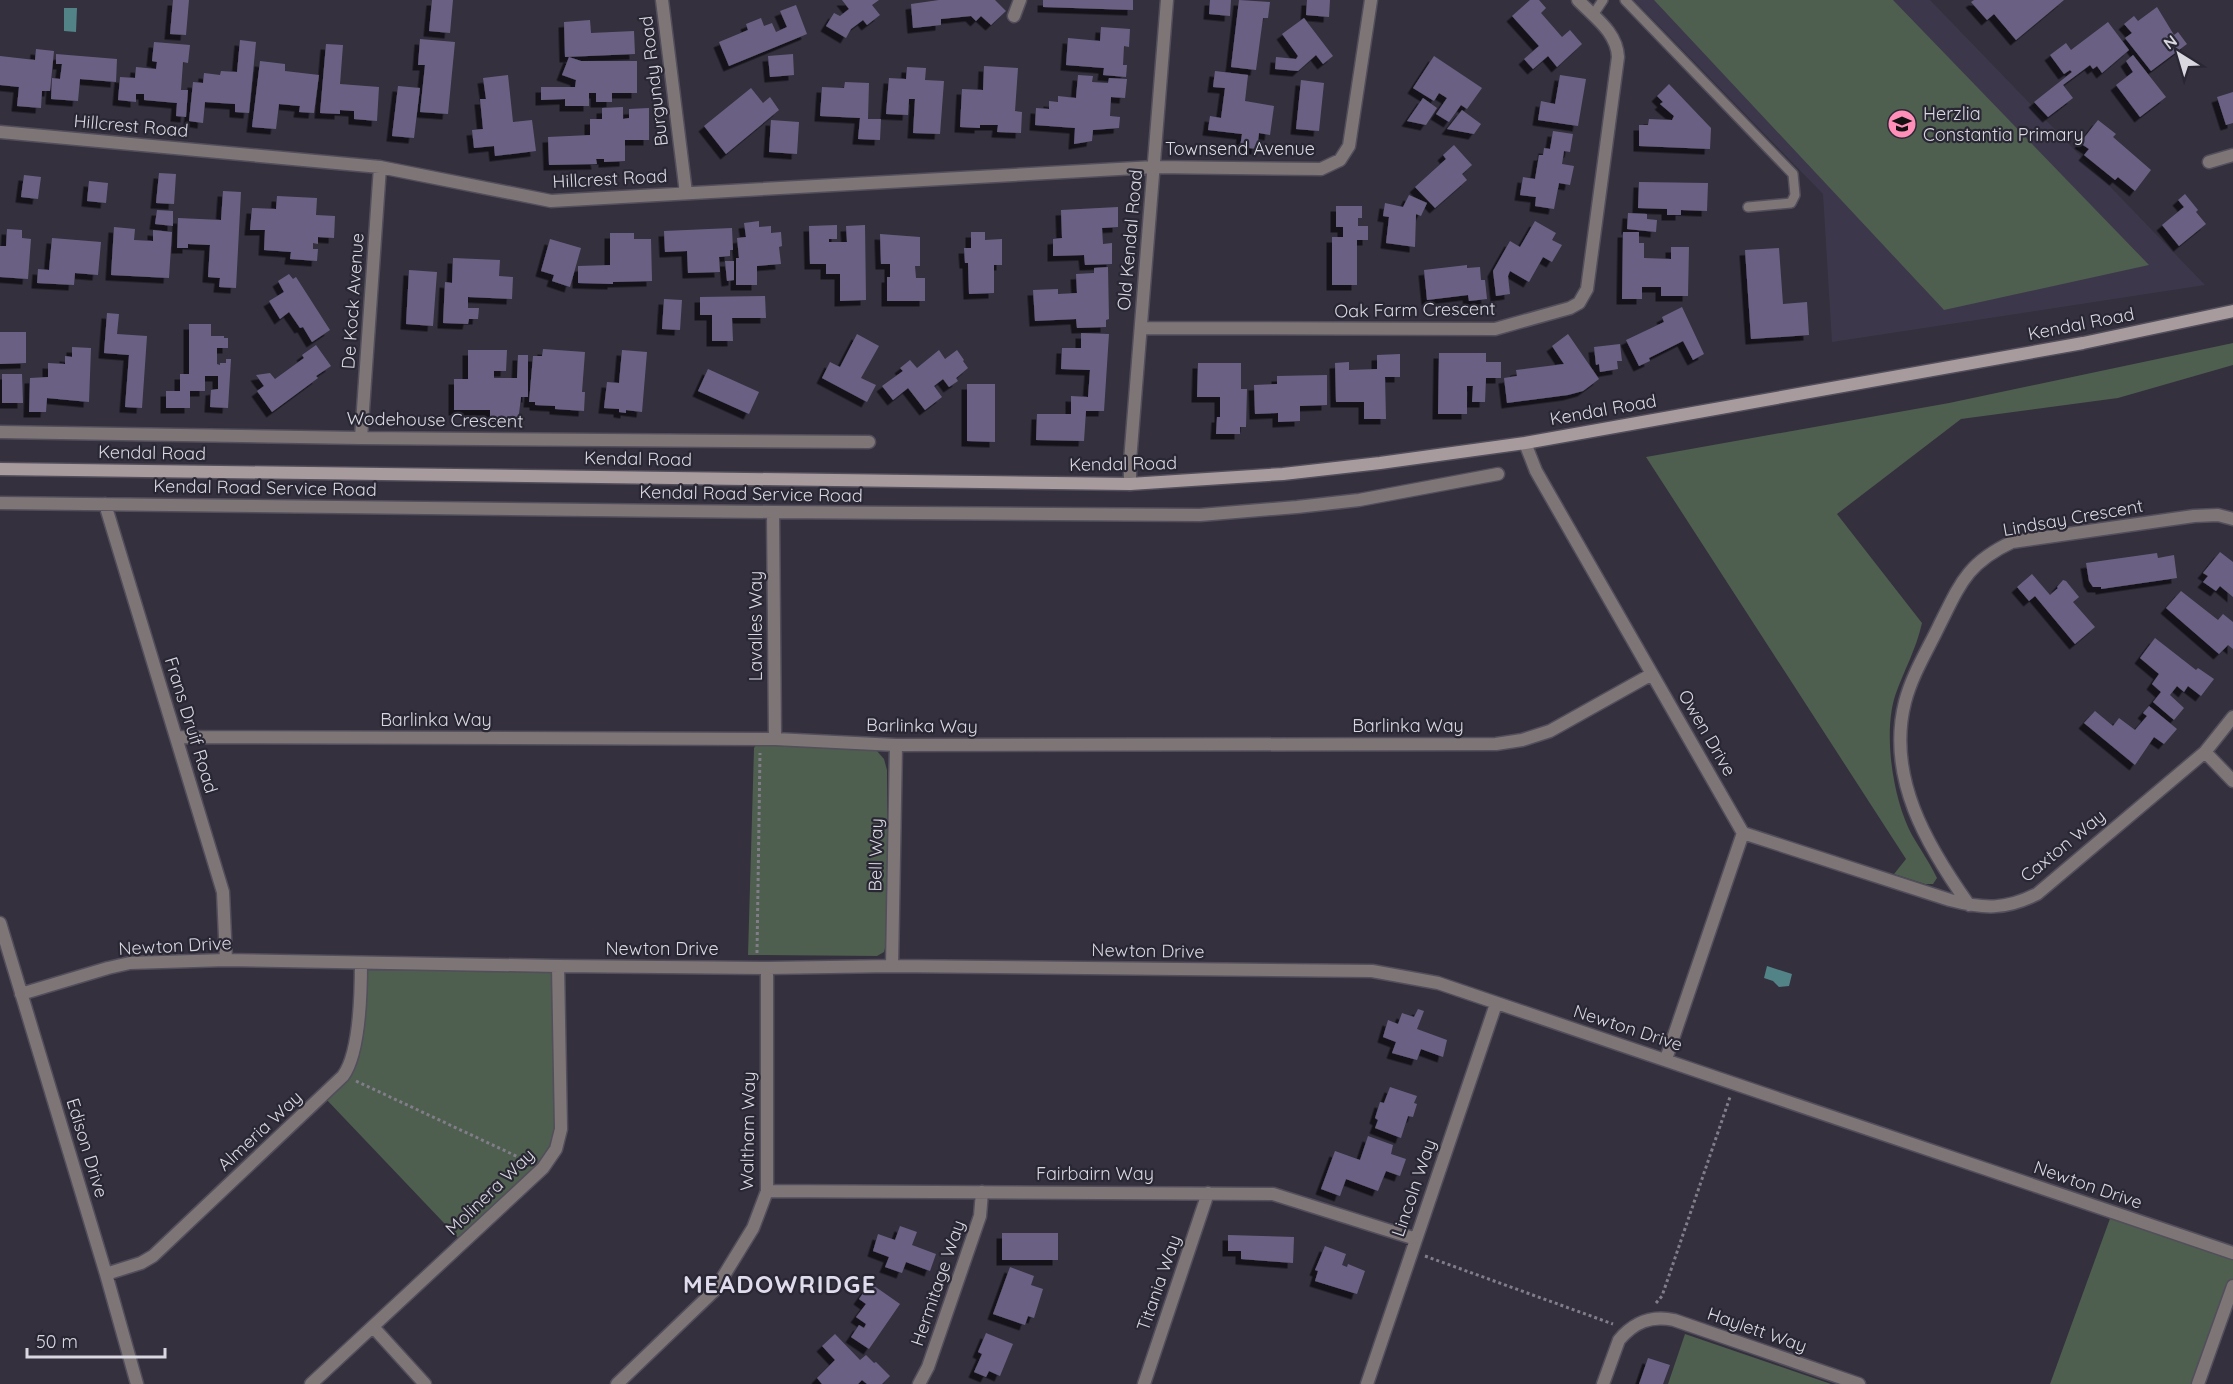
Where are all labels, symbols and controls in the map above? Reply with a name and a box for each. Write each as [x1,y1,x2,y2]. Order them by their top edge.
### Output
street label: Burgundy Road [634,15,673,148]
north arrow [2149,24,2209,84]
text: N [2159,30,2181,54]
place label: Herzlia Constantia Primary [1923,102,2084,146]
school or university icon: Herzlia Constantia Primary [1886,108,1918,140]
street label: Hillcrest Road [73,109,189,142]
street label: Townsend Avenue [1165,137,1315,160]
street label: Hillcrest Road [552,164,668,193]
street label: Old Kendal Road [1112,168,1147,311]
street label: De Kock Avenue [336,232,369,370]
street label: Oak Farm Crescent [1334,297,1496,322]
street label: Kendal Road [2026,302,2136,345]
street label: Kendal Road [1548,389,1658,430]
street label: Wodehouse Crescent [346,406,524,433]
street label: Kendal Road [98,440,206,465]
street label: Kendal Road [584,446,692,471]
street label: Kendal Road [1069,451,1177,476]
street label: Kendal Road Service Road [153,474,377,501]
street label: Kendal Road Service Road [639,480,863,507]
street label: Lindsay Crescent [2001,494,2145,541]
street label: Lavalles Way [744,571,767,681]
street label: Frans Druif Road [160,654,223,796]
street label: Owen Drive [1673,685,1741,780]
street label: Barlinka Way [380,708,492,731]
street label: Barlinka Way [866,713,978,738]
street label: Barlinka Way [1352,714,1464,737]
street label: Caxton Way [2015,804,2110,887]
street label: Bell Way [863,818,888,892]
street label: Newton Drive [118,931,232,960]
street label: Newton Drive [605,937,719,960]
street label: Newton Drive [1091,938,1205,963]
street label: Newton Drive [1571,999,1686,1056]
street label: Waltham Way [735,1071,760,1191]
street label: Almeria Way [213,1086,307,1176]
street label: Edison Drive [61,1095,114,1200]
street label: Lincoln Way [1386,1136,1441,1240]
street label: Molinera Way [440,1143,539,1240]
street label: Newton Drive [2031,1155,2145,1214]
street label: Fairbairn Way [1036,1162,1154,1185]
street label: Hermitage Way [905,1217,970,1349]
street label: Titania Way [1131,1232,1186,1334]
district label: MEADOWRIDGE [683,1269,877,1299]
street label: Haylett Way [1704,1302,1810,1357]
scale bar [27,1321,165,1359]
text: 50 m [36,1330,78,1353]

